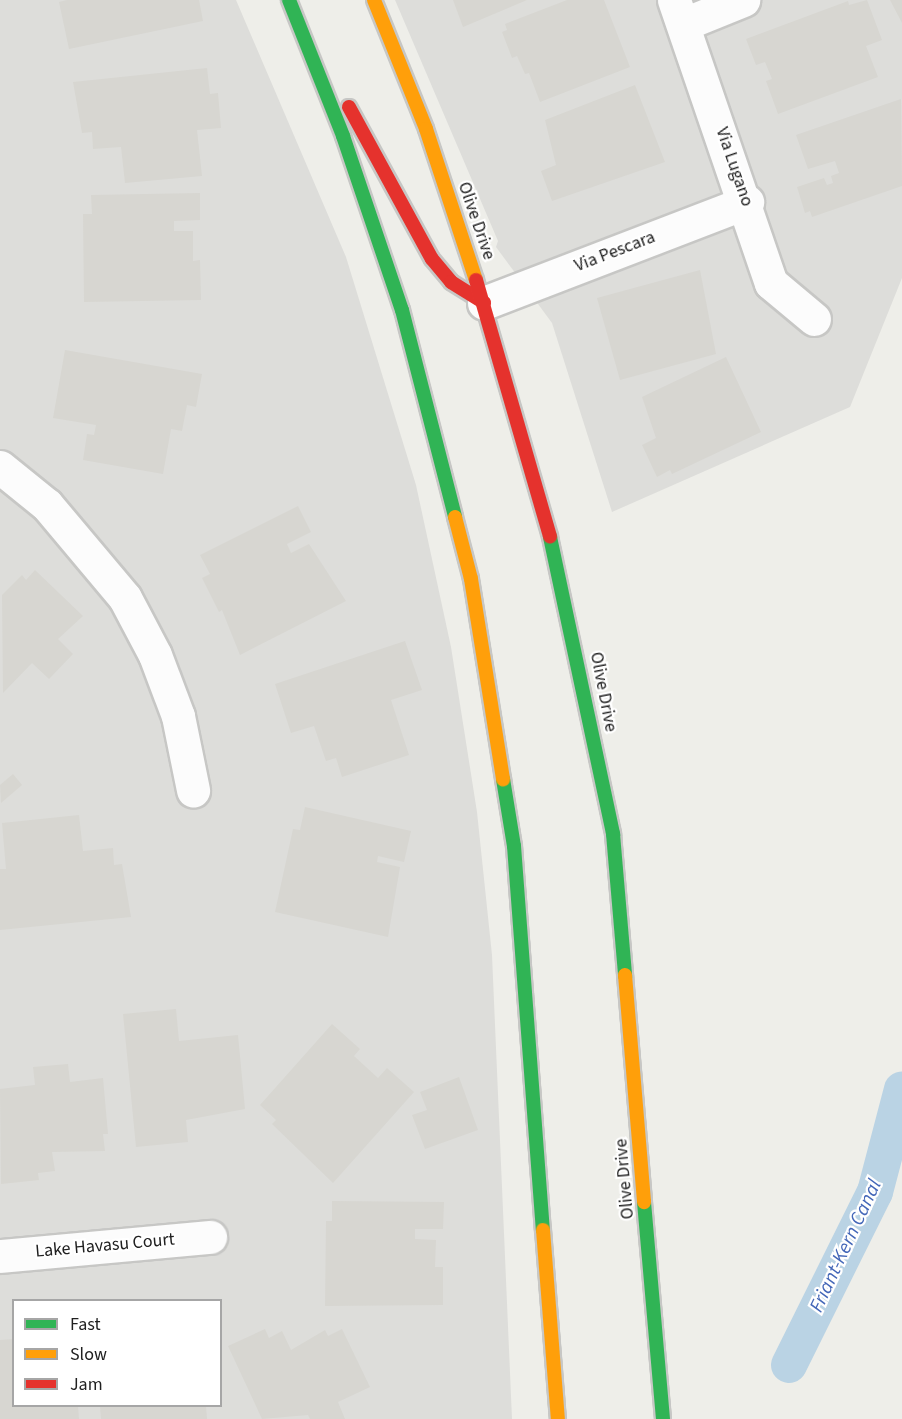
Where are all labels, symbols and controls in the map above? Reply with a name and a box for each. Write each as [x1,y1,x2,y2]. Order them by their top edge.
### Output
street label: Via Lugano [710,125,758,209]
street label: Olive Drive [453,179,499,263]
street label: Via Pescara [572,227,658,277]
street label: Olive Drive [585,650,621,734]
street label: Olive Drive [611,1138,639,1220]
water label: Friant-Kern Canal [805,1176,887,1316]
street label: Lake Havasu Court [34,1229,176,1263]
legend [12,1299,222,1407]
text: Fast [70,1312,101,1337]
text: Slow [70,1342,107,1367]
text: Jam [70,1372,103,1397]

